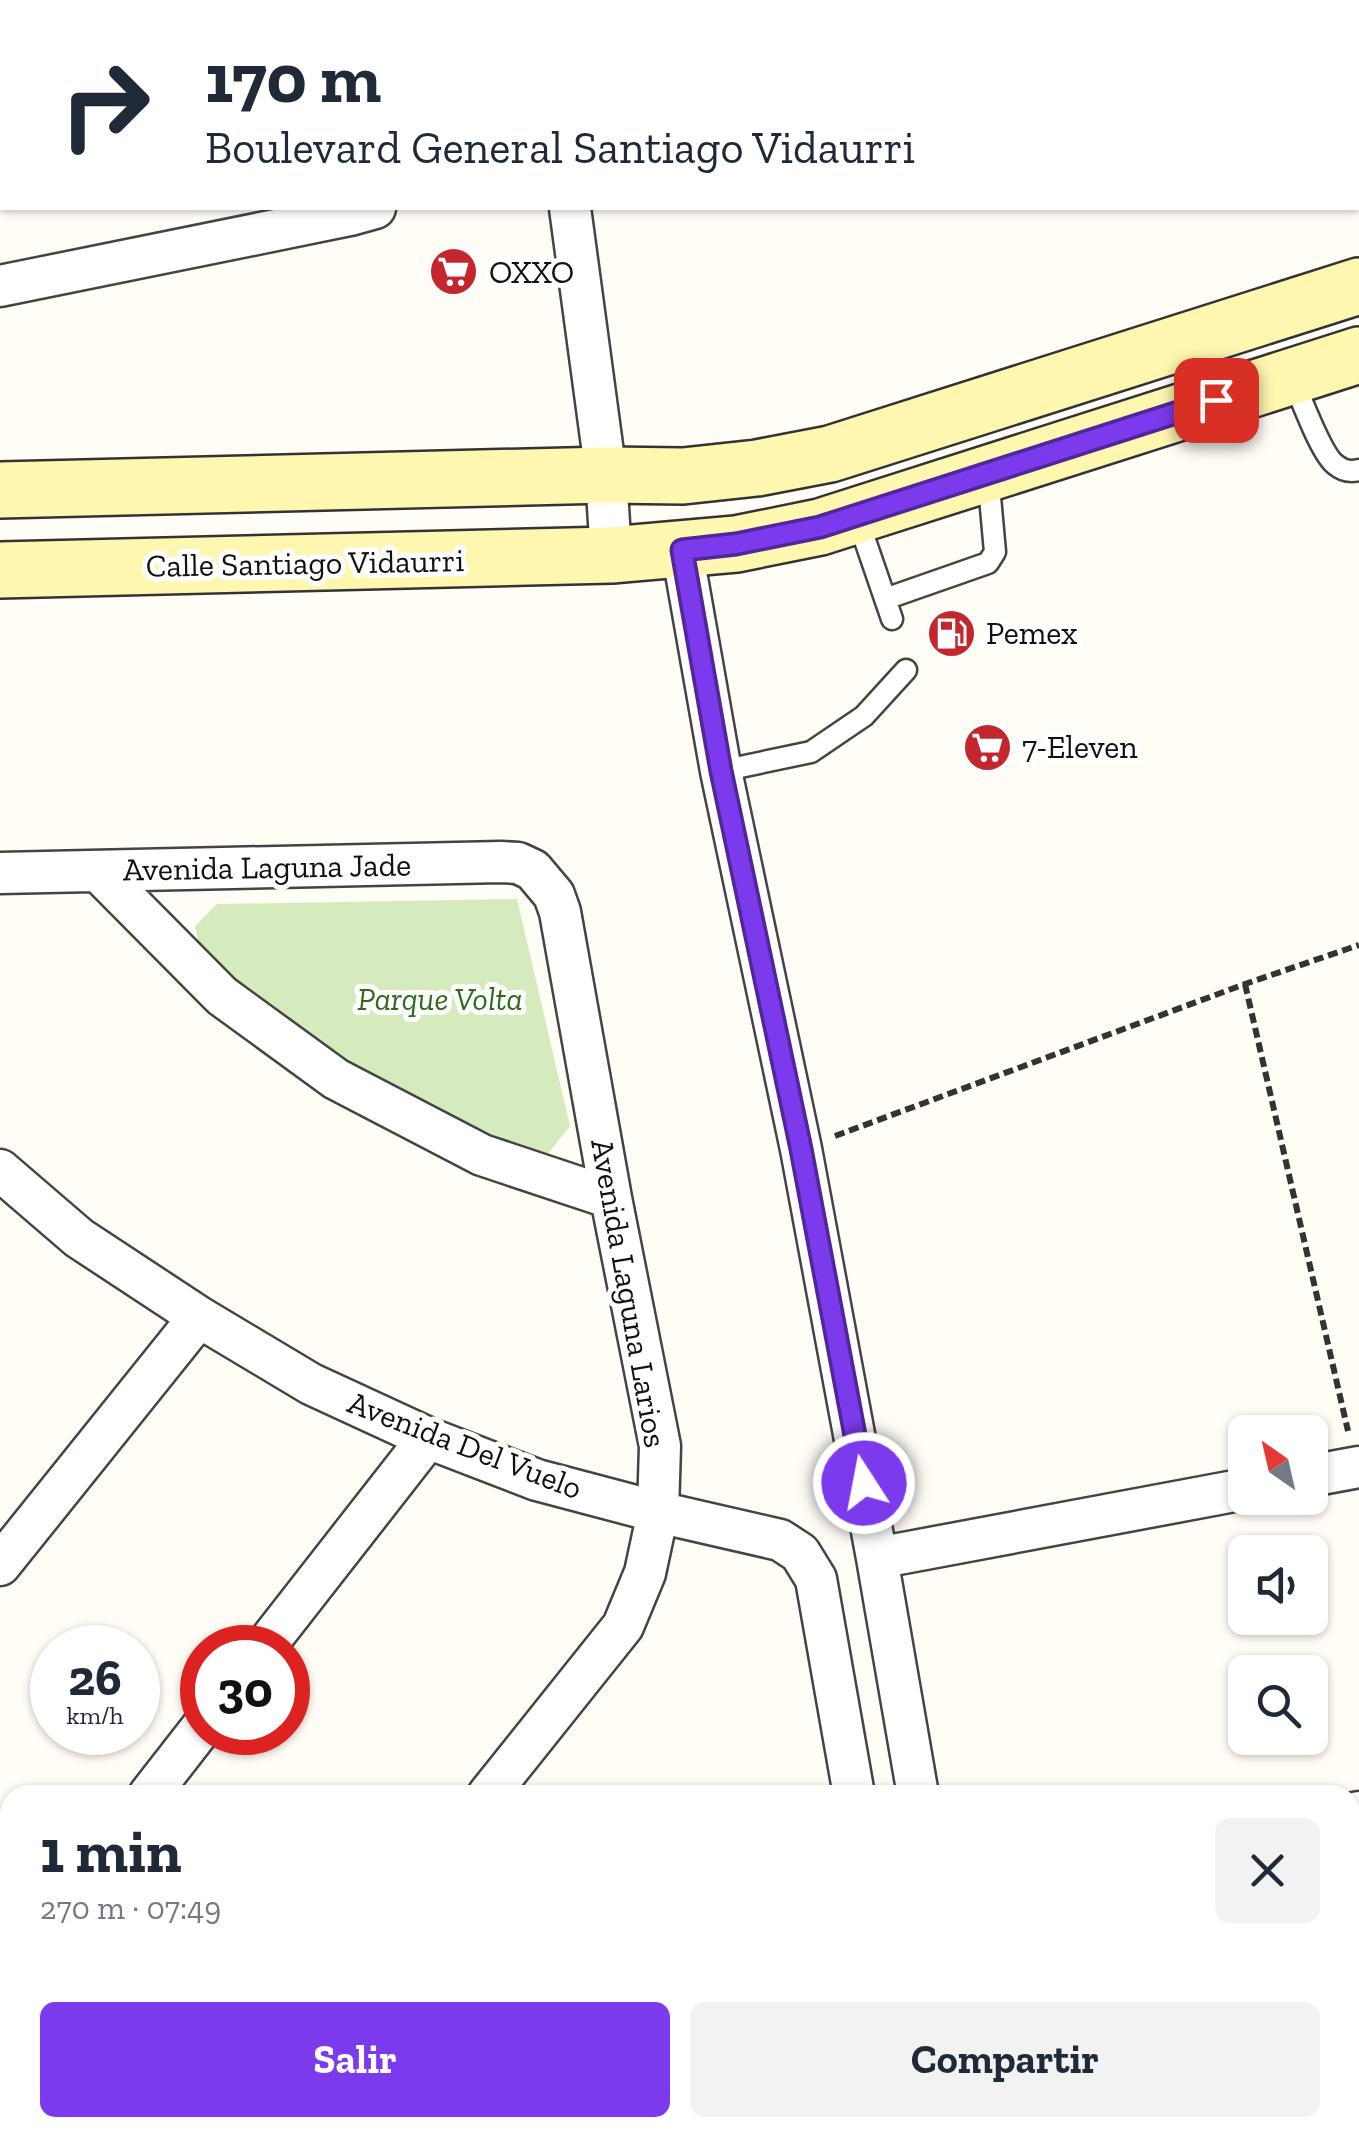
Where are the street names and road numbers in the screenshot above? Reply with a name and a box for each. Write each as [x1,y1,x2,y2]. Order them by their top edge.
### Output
street label: Calle Santiago Vidaurri [145,541,465,585]
street label: Avenida Laguna Jade [123,845,411,889]
street label: Avenida Laguna Larios [583,1136,675,1450]
street label: Avenida Del Vuelo [343,1383,587,1507]

